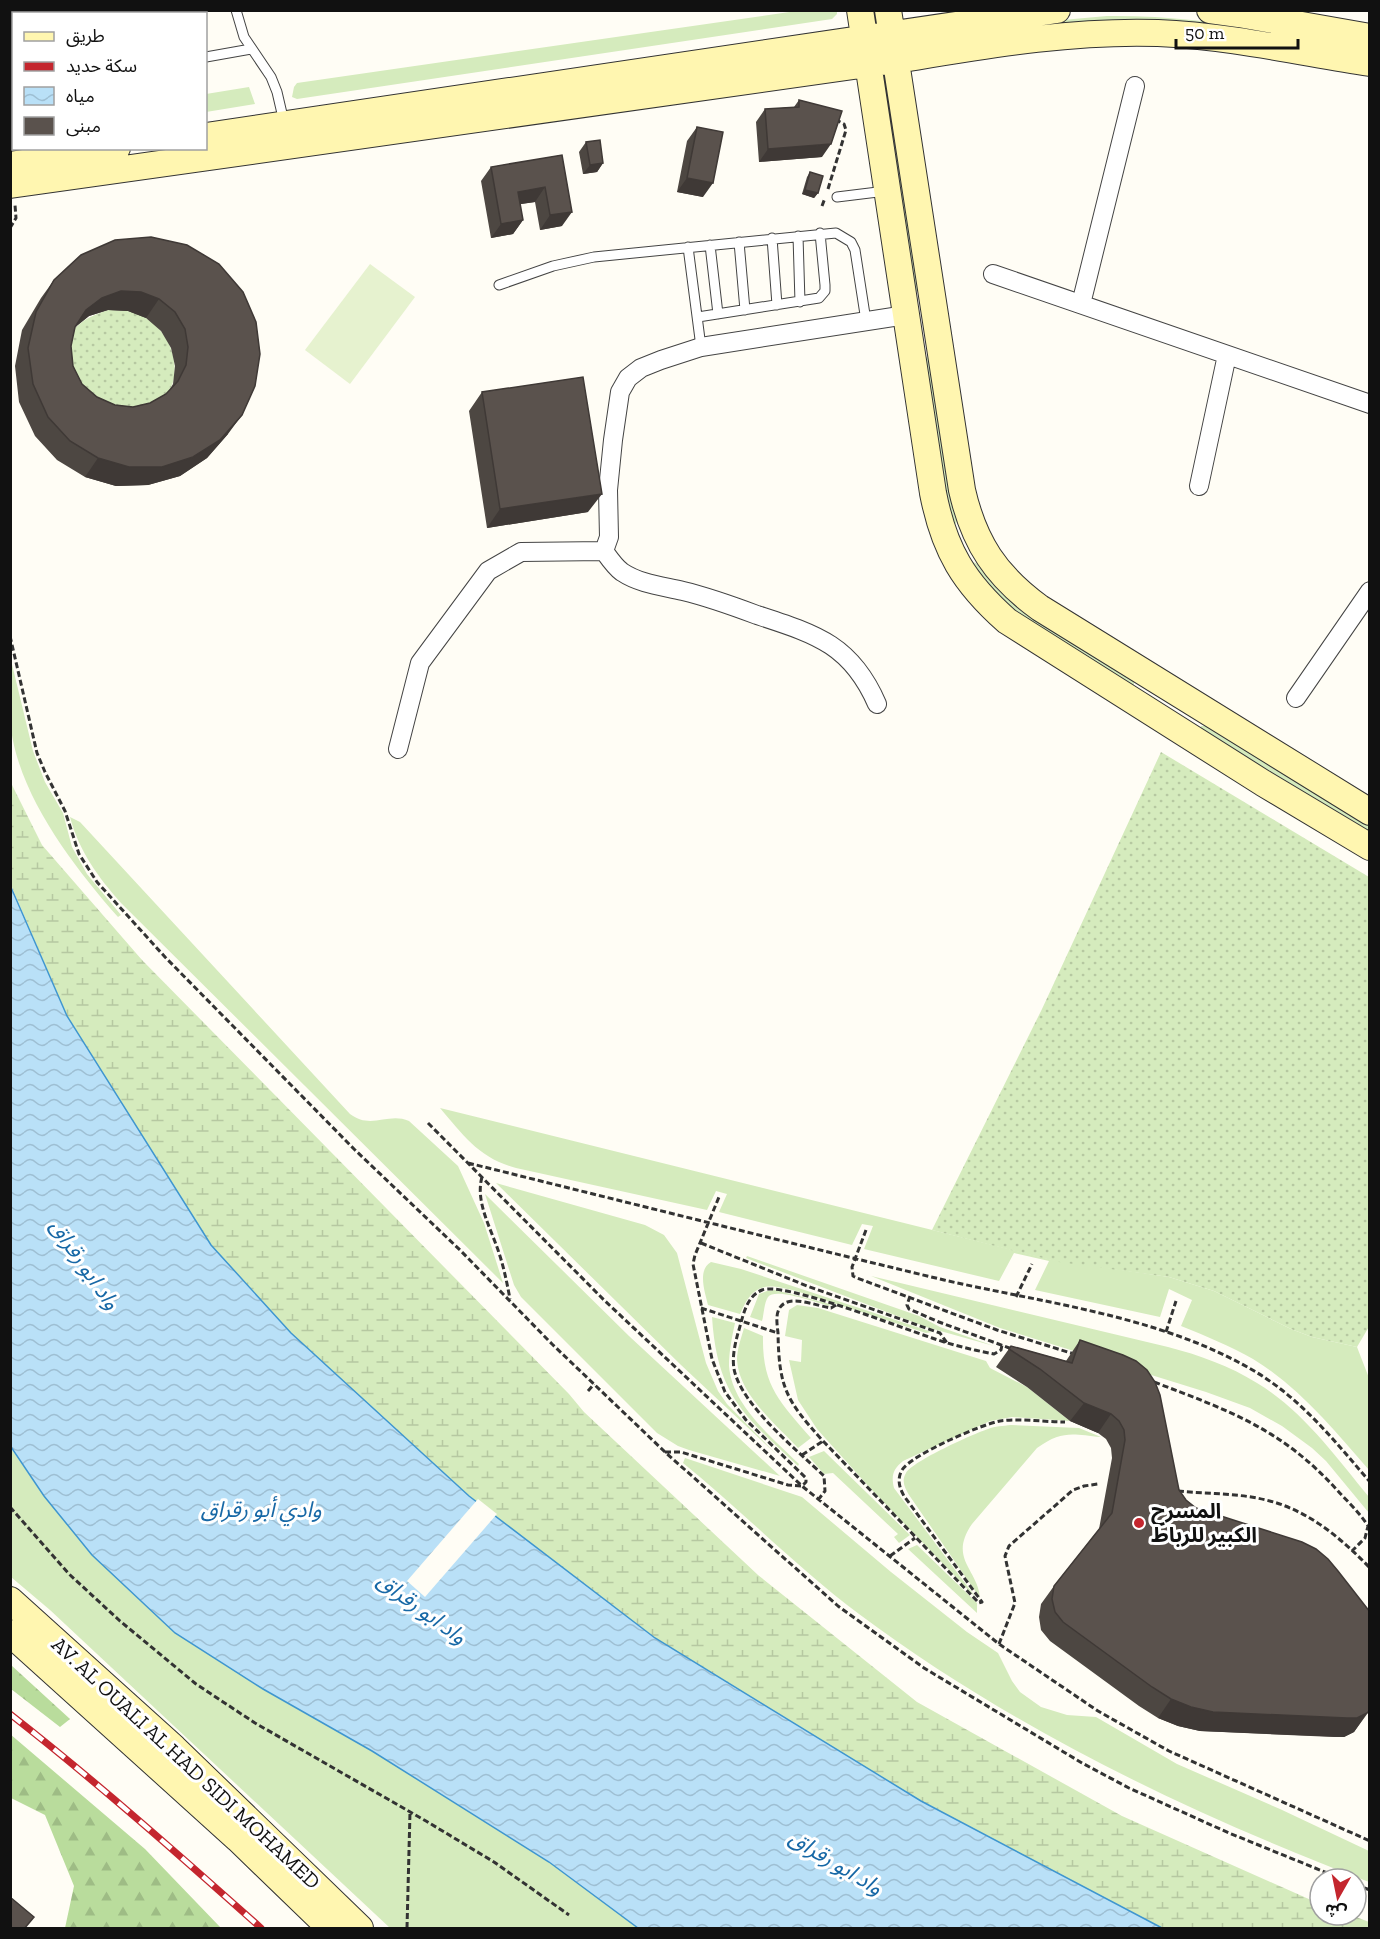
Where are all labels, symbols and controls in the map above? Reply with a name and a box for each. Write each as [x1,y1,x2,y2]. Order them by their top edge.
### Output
legend [12,12,207,150]
scale bar [1176,12,1298,50]
text: 50 m [1185,22,1225,44]
text: طريق [66,25,105,47]
text: سكة حديد [66,55,137,77]
text: مياه [66,85,95,107]
text: مبنى [66,115,101,137]
water label: واد ابو رقراق [44,1214,126,1315]
water label: وادي أبو رقراق [200,1496,322,1527]
place label: المسرح الكبير للرباط [1151,1498,1257,1547]
marker: المسرح الكبير للرباط [1132,1516,1146,1530]
water label: واد ابو رقراق [372,1567,472,1650]
street label: AV. AL OUALI AL HAD SIDI MOHAMED [47,1631,326,1894]
water label: واد ابو رقراق [784,1824,888,1901]
north arrow [1308,1867,1368,1927]
text: ش [1323,1900,1348,1922]

